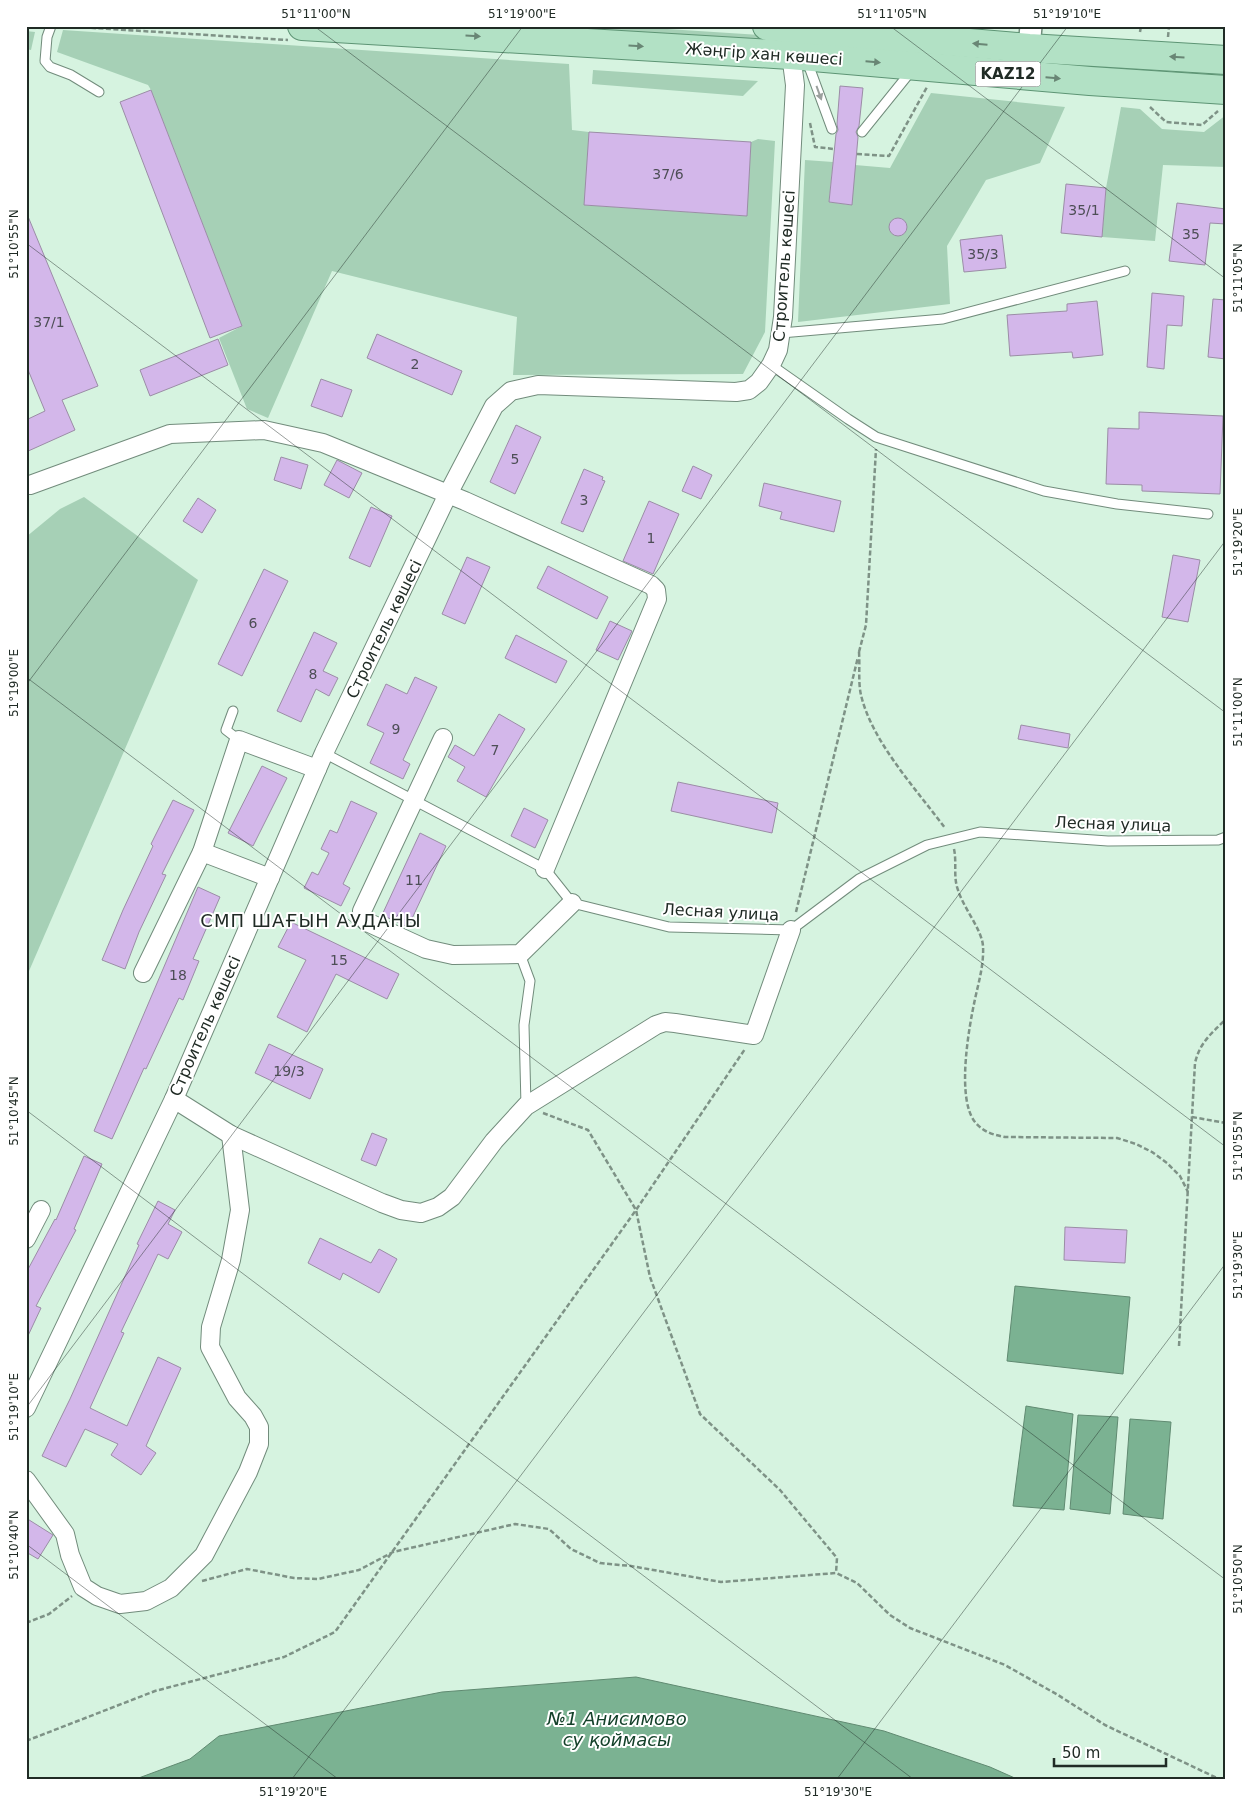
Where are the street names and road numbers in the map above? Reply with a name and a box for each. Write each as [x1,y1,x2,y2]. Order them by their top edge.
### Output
street label: Жәңгір хан көшесі [685,39,843,69]
road number: KAZ12 [976,62,1040,86]
street label: Строитель көшесі [769,190,799,342]
street label: Строитель көшесі [342,557,426,701]
street label: Лесная улица [1054,812,1172,836]
street label: Лесная улица [662,899,780,925]
street label: Строитель көшесі [165,953,245,1099]

